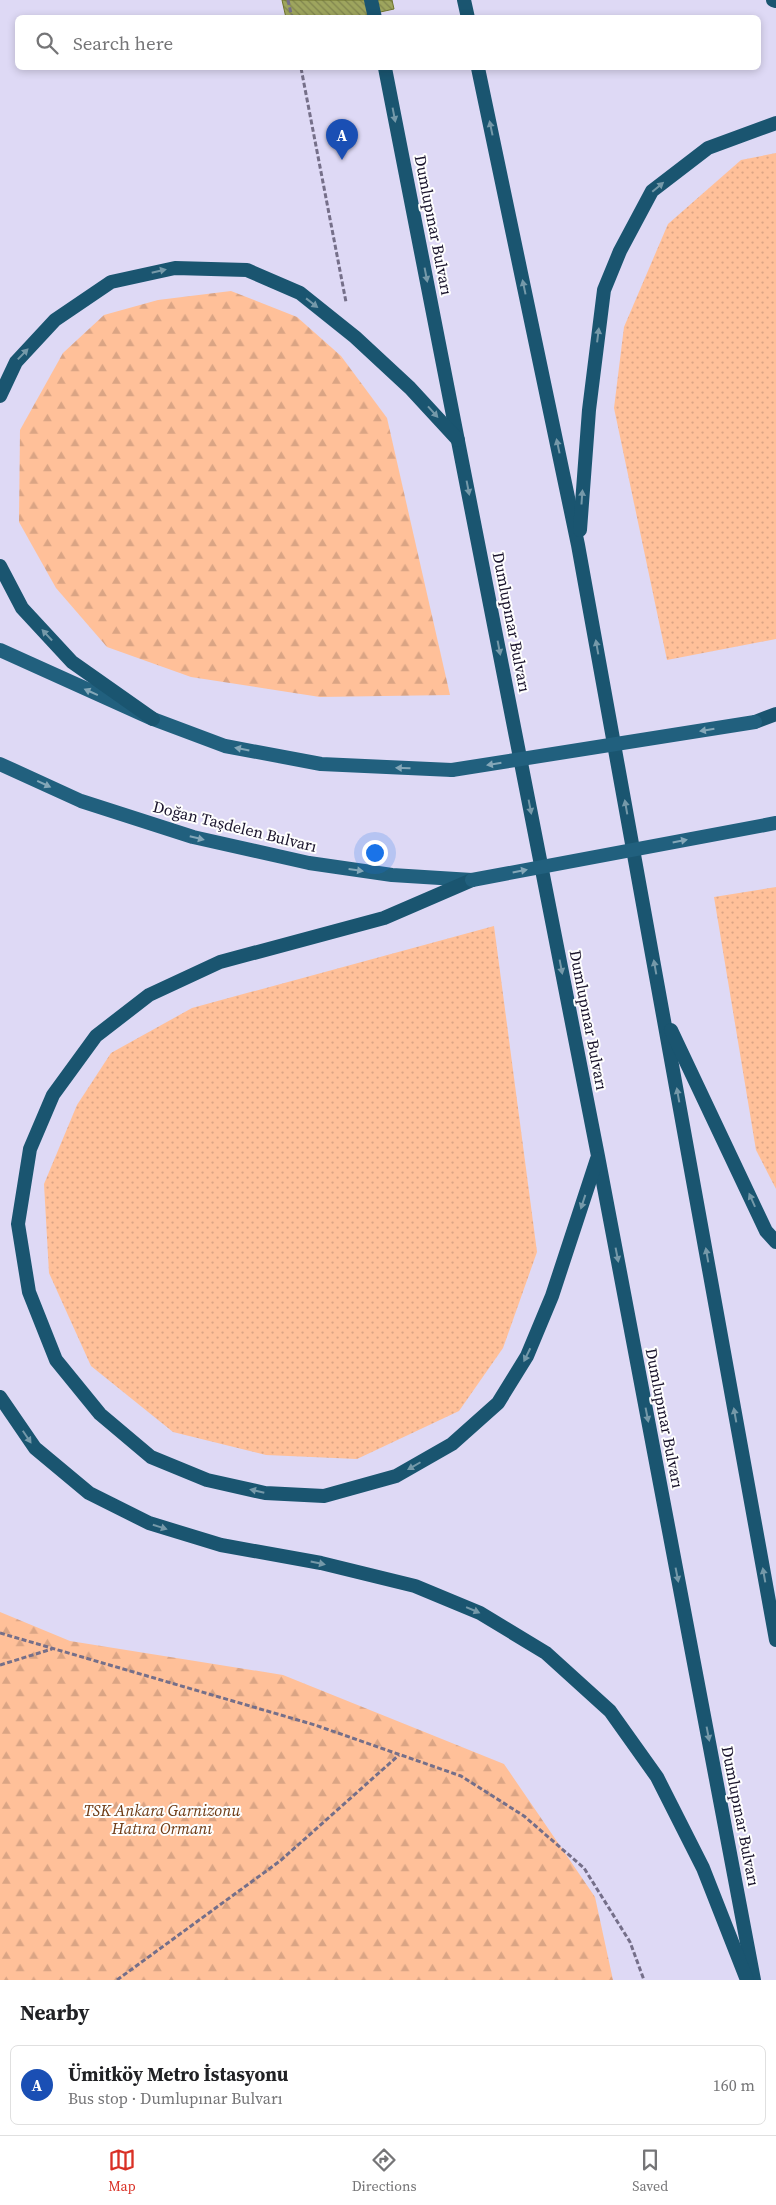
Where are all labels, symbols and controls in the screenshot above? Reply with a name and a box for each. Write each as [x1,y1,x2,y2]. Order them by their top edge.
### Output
search box [15,15,761,70]
icon: search [33,29,61,57]
text: Search here [73,30,173,56]
one-way arrow [391,108,399,124]
pin: A [326,119,358,160]
one-way arrow [487,121,495,136]
street label: Dumlupınar Bulvarı [410,153,458,297]
one-way arrow [652,182,664,193]
one-way arrow [151,267,166,275]
one-way arrow [422,267,430,282]
one-way arrow [520,279,528,295]
one-way arrow [306,297,319,308]
one-way arrow [594,327,602,343]
one-way arrow [17,348,29,360]
one-way arrow [427,405,438,418]
one-way arrow [553,438,561,454]
one-way arrow [464,481,472,496]
one-way arrow [578,488,586,504]
street label: Dumlupınar Bulvarı [488,550,536,694]
one-way arrow [41,629,53,641]
one-way arrow [592,638,600,654]
one-way arrow [495,640,503,655]
one-way arrow [84,687,98,695]
one-way arrow [698,726,714,734]
one-way arrow [235,745,250,753]
one-way arrow [486,760,502,768]
one-way arrow [395,764,411,772]
one-way arrow [37,780,51,788]
street label: Doğan Taşdelen Bulvarı [151,795,319,857]
one-way arrow [621,798,629,814]
one-way arrow [526,800,534,815]
one-way arrow [190,834,205,842]
one-way arrow [672,837,688,845]
your location [362,840,388,866]
one-way arrow [349,866,365,874]
one-way arrow [513,867,529,875]
street label: Dumlupınar Bulvarı [565,948,613,1092]
one-way arrow [650,958,658,974]
one-way arrow [558,959,566,975]
one-way arrow [673,1087,681,1103]
one-way arrow [748,1193,756,1207]
one-way arrow [579,1195,587,1210]
one-way arrow [702,1246,710,1262]
one-way arrow [613,1248,621,1263]
street label: Dumlupınar Bulvarı [641,1346,689,1490]
one-way arrow [523,1348,531,1362]
one-way arrow [731,1406,739,1422]
one-way arrow [644,1408,652,1424]
one-way arrow [22,1430,32,1444]
one-way arrow [407,1462,420,1471]
one-way arrow [249,1487,264,1495]
one-way arrow [153,1523,168,1531]
one-way arrow [311,1559,326,1567]
one-way arrow [760,1566,768,1582]
one-way arrow [674,1567,682,1583]
one-way arrow [466,1606,481,1614]
one-way arrow [704,1727,712,1743]
street label: Dumlupınar Bulvarı [717,1744,765,1888]
park label: TSK Ankara Garnizonu Hatıra Ormanı [84,1799,241,1839]
text: Nearby [20,1998,90,2027]
text: Ümitköy Metro İstasyonu [68,2061,288,2087]
text: A [32,2074,42,2096]
text: 160 m [713,2074,755,2096]
text: Bus stop · Dumlupınar Bulvarı [68,2087,282,2109]
tab: Map [108,2146,136,2196]
tab: Directions [352,2146,416,2196]
tab: Saved [632,2146,668,2196]

